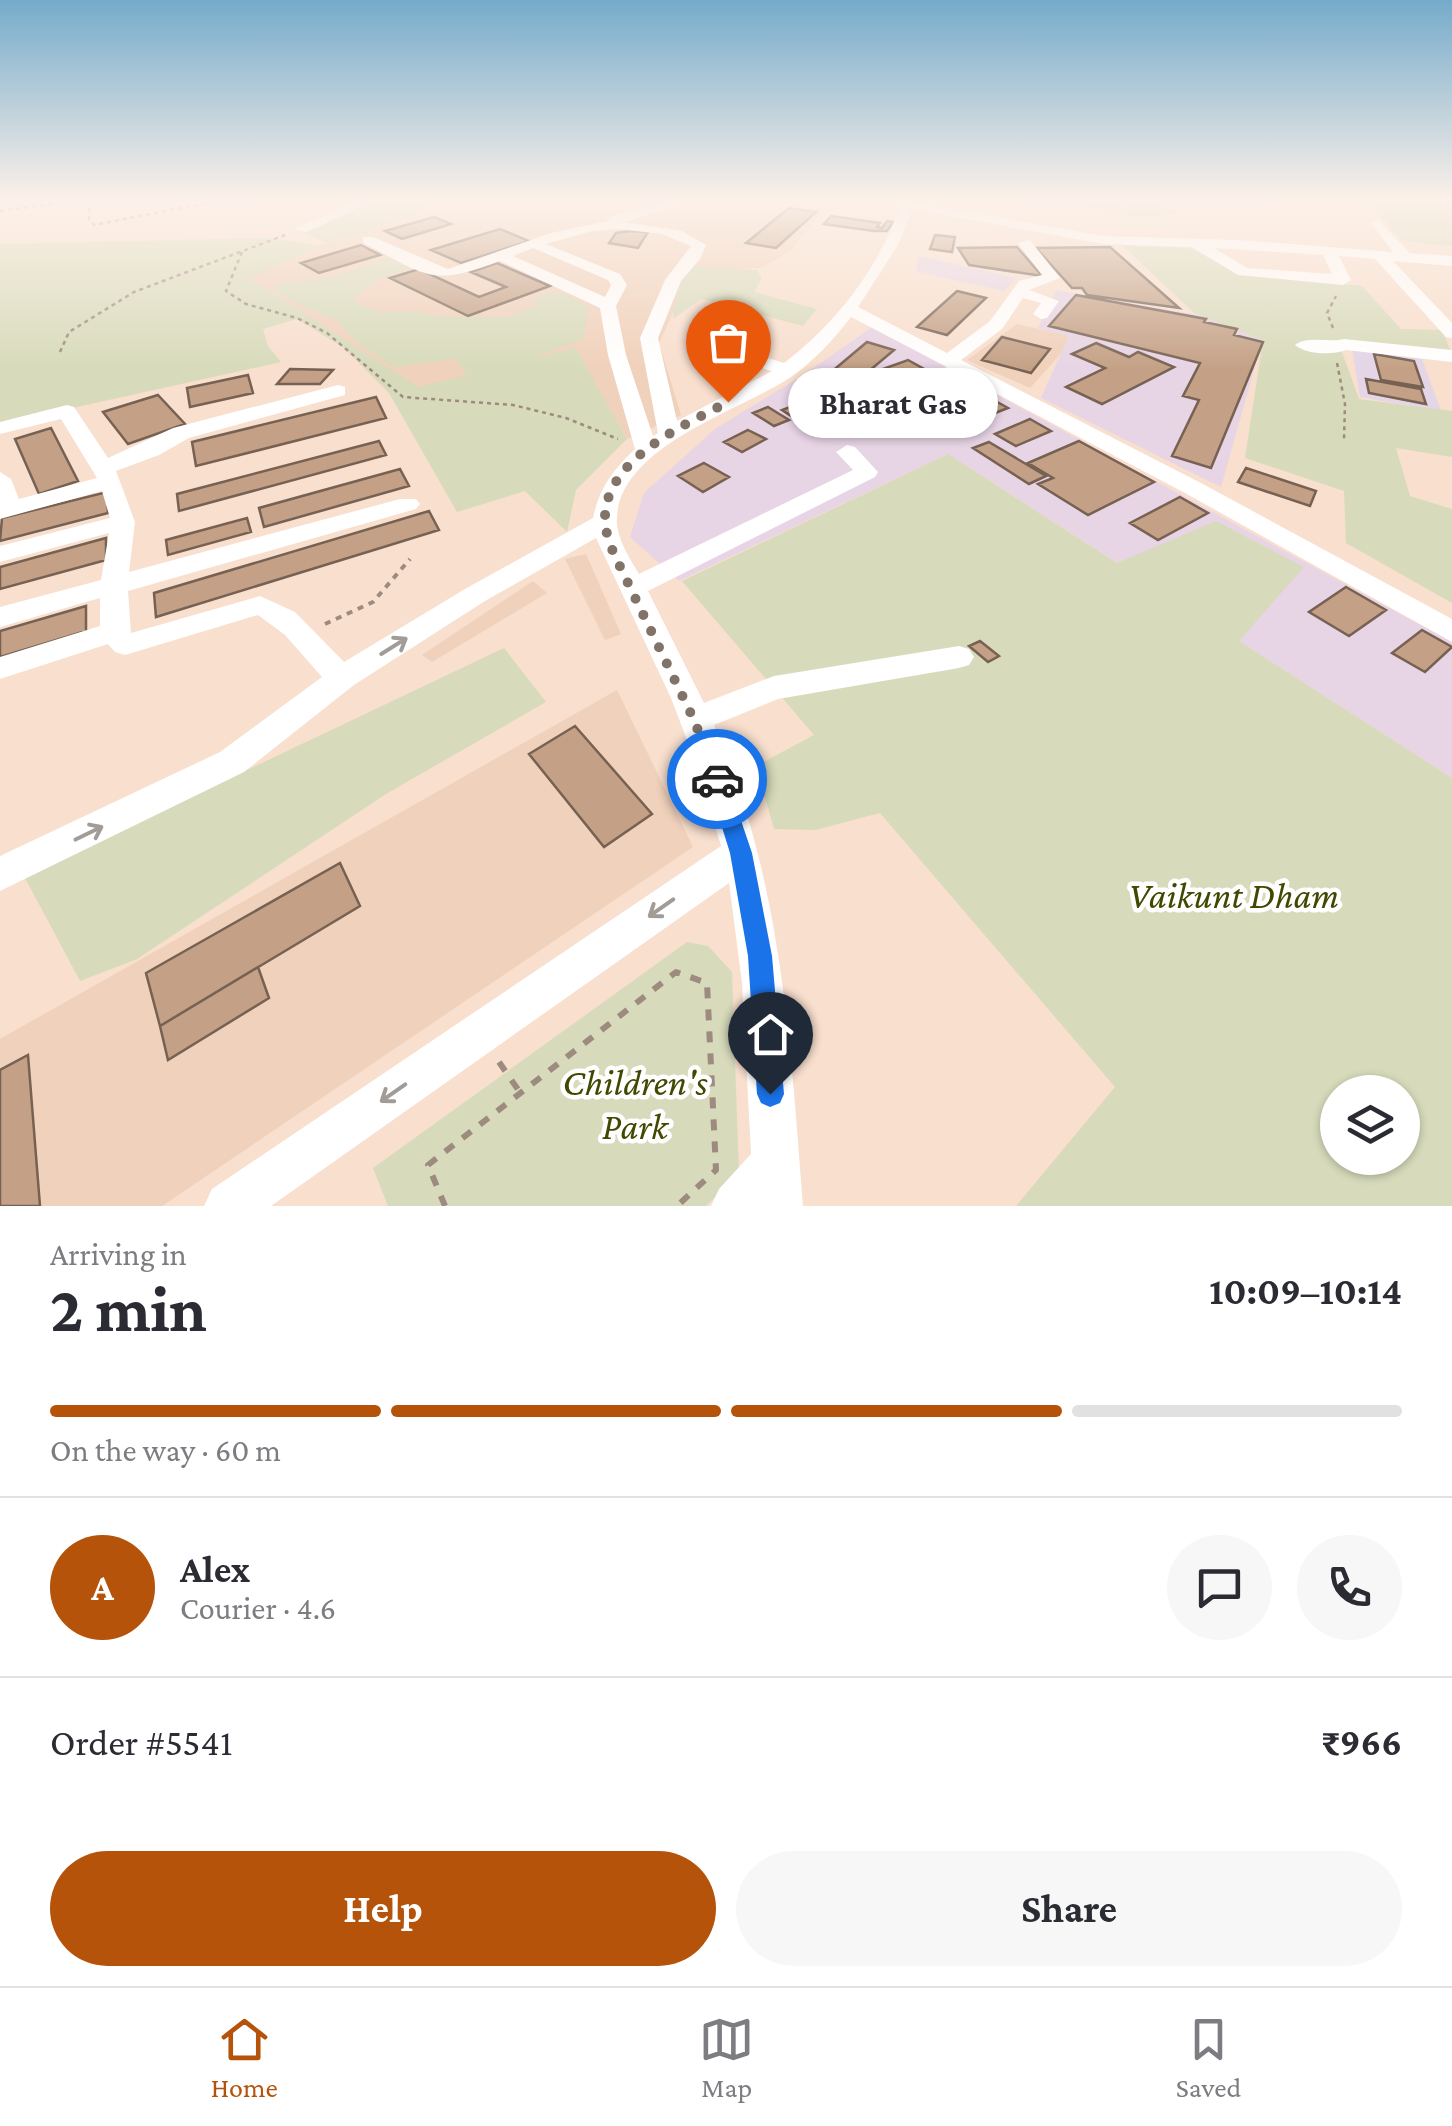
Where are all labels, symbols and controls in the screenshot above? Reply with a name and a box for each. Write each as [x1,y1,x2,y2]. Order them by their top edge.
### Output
pin [686,300,771,403]
icon: bag [701,315,756,370]
callout: Bharat Gas [788,367,998,437]
text: Bharat Gas [819,385,967,421]
one-way arrow [379,635,408,656]
courier [667,729,767,829]
icon: car [690,752,745,807]
one-way arrow [73,823,103,842]
park label: Vaikunt Dham [1129,874,1339,916]
one-way arrow [647,897,675,918]
pin [728,992,813,1095]
icon: home [743,1007,798,1062]
park label: Children's Park [563,1061,708,1147]
map controls [1320,1075,1420,1175]
button: layers [1320,1075,1420,1175]
one-way arrow [380,1082,408,1103]
text: Arriving in [50,1236,187,1272]
text: 10:09–10:14 [1209,1270,1402,1312]
text: 2 min [50,1273,207,1345]
text: On the way · 60 m [50,1432,281,1468]
button: chat [1167,1535,1272,1640]
button: phone [1297,1535,1402,1640]
text: Alex [180,1548,250,1590]
text: A [91,1566,114,1608]
text: Courier · 4.6 [180,1590,336,1626]
text: Order #5541 [50,1721,233,1763]
text: ₹966 [1321,1721,1402,1763]
button: Help [50,1851,716,1966]
button: Share [736,1851,1402,1966]
tab: Home [211,2012,278,2103]
tab: Map [699,2012,754,2103]
tab: Saved [1176,2012,1241,2103]

